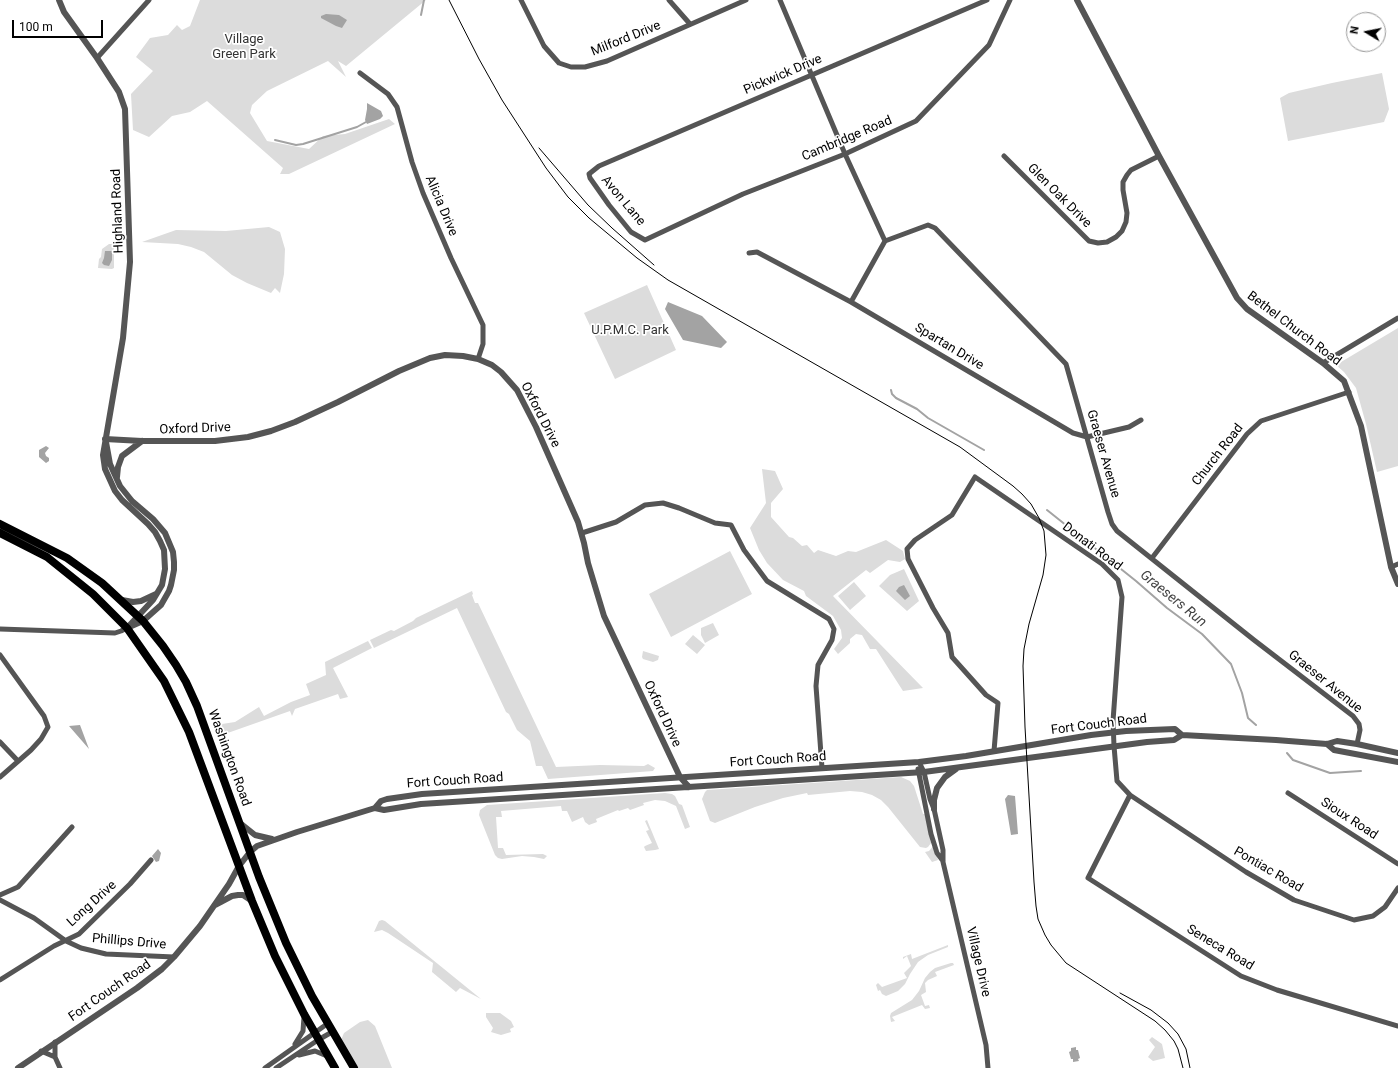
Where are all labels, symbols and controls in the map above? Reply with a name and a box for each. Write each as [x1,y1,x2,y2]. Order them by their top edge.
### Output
scale bar [14,12,105,38]
north arrow [1346,12,1386,52]
street label: Milford Drive [589,18,663,60]
text: 100 m [19,20,53,34]
text: N [1348,25,1362,35]
park label: Village Green Park [212,32,276,63]
street label: Pickwick Drive [742,52,824,98]
street label: Cambridge Road [800,113,894,165]
street label: Glen Oak Drive [1024,161,1094,231]
street label: Highland Road [109,168,127,254]
street label: Alicia Drive [421,173,461,239]
street label: Avon Lane [598,173,648,229]
street label: Bethel Church Road [1244,289,1344,369]
street label: Spartan Drive [912,320,986,374]
park label: U.P.M.C. Park [591,323,669,339]
street label: Oxford Drive [517,380,563,450]
street label: Graeser Avenue [1083,408,1123,500]
street label: Oxford Drive [159,420,231,438]
street label: Church Road [1189,421,1247,489]
street label: Donati Road [1059,520,1125,574]
water label: Graesers Run [1136,567,1210,631]
street label: Graeser Avenue [1285,647,1365,717]
street label: Oxford Drive [640,678,684,750]
street label: Washington Road [204,708,254,808]
street label: Fort Couch Road [1050,711,1148,739]
street label: Fort Couch Road [729,749,827,771]
street label: Fort Couch Road [406,770,504,792]
street label: Sioux Road [1318,795,1380,843]
street label: Pontiac Road [1231,844,1305,896]
street label: Long Drive [64,878,120,930]
street label: Seneca Road [1184,922,1256,974]
street label: Village Drive [962,925,994,999]
street label: Phillips Drive [91,931,167,953]
street label: Fort Couch Road [66,957,154,1025]

